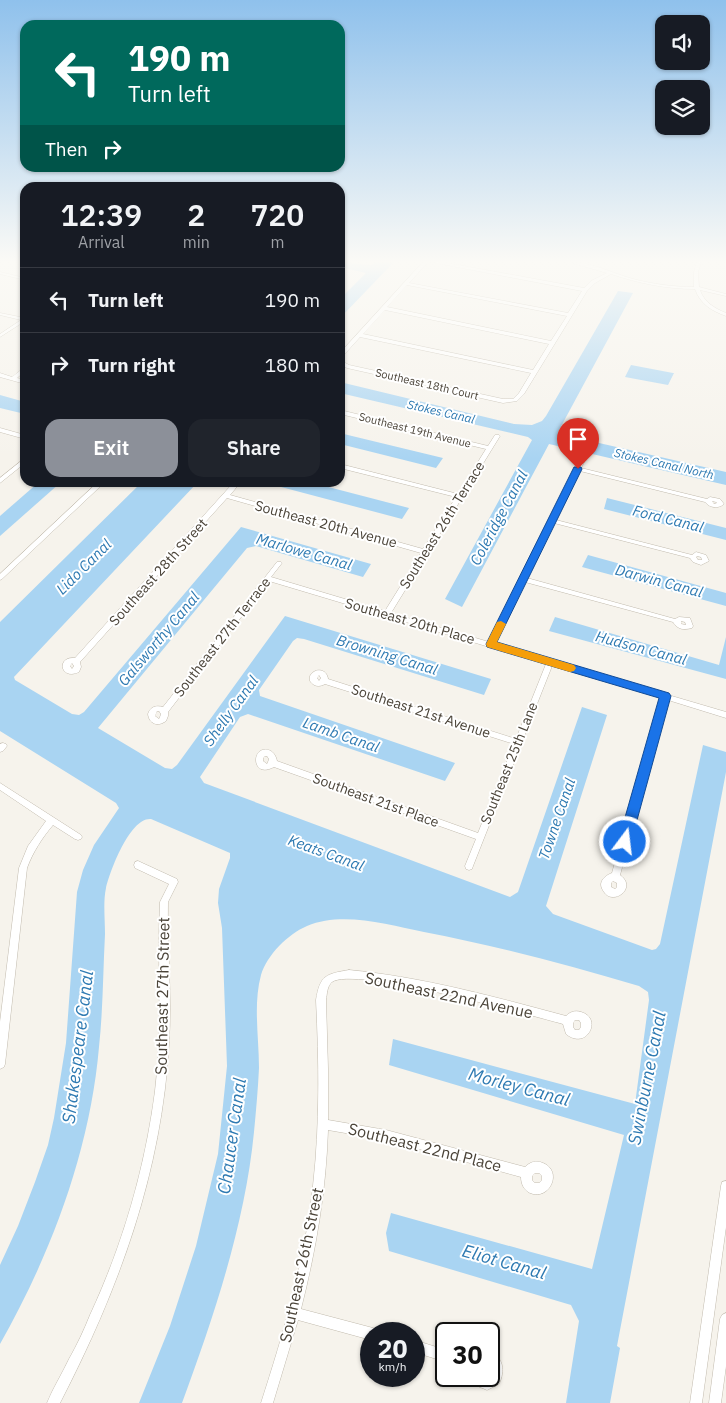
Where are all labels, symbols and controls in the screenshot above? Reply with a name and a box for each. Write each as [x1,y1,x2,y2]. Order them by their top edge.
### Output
map controls [655,15,710,135]
button: sound [655,15,710,70]
text: 190 m [128,35,231,81]
icon: left [45,40,110,105]
text: Turn left [128,79,211,108]
button: layers [655,80,710,135]
icon: right [98,135,126,163]
text: Then [45,137,88,161]
text: 12:39 [61,195,142,234]
text: 2 [187,195,205,234]
text: 720 [250,195,304,234]
text: Arrival [78,232,125,252]
text: min [183,232,210,252]
text: m [270,232,284,252]
icon: left [45,286,73,314]
text: Turn left [88,288,164,312]
text: 190 m [265,288,320,312]
icon: right [45,351,73,379]
text: Turn right [88,353,175,377]
text: 180 m [265,353,320,377]
street label: Southeast 18th Court [374,365,480,403]
water label: Stokes Canal [406,396,477,427]
street label: Southeast 19th Avenue [357,409,473,451]
pin [557,418,599,469]
button: Exit [45,419,178,477]
button: Share [188,419,320,477]
icon: arrive [564,425,592,453]
water label: Stokes Canal North [613,445,716,482]
street label: Southeast 26th Terrace [395,458,489,592]
water label: Coleridge Canal [466,467,532,568]
street label: Southeast 20th Avenue [253,496,399,552]
water label: Ford Canal [631,501,706,536]
street label: Southeast 28th Street [105,515,211,629]
water label: Marlowe Canal [254,529,354,574]
water label: Lido Canal [52,535,115,598]
water label: Darwin Canal [613,560,705,601]
street label: Southeast 27th Terrace [170,573,275,700]
water label: Galsworthy Canal [114,588,203,690]
street label: Southeast 20th Place [343,594,477,648]
water label: Hudson Canal [593,626,689,669]
water label: Browning Canal [334,630,440,679]
water label: Shelly Canal [199,672,262,750]
street label: Southeast 21st Avenue [349,680,493,742]
street label: Southeast 25th Lane [476,699,542,827]
water label: Lamb Canal [301,713,382,756]
street label: Southeast 21st Place [310,769,442,831]
water label: Towne Canal [534,776,579,862]
position arrow [598,815,650,867]
water label: Keats Canal [286,830,367,875]
street label: Southeast 27th Street [151,917,173,1075]
street label: Southeast 22nd Avenue [363,967,535,1023]
water label: Shakespeare Canal [57,969,98,1125]
water label: Swinburne Canal [622,1009,671,1147]
water label: Morley Canal [466,1062,573,1111]
water label: Chaucer Canal [212,1076,251,1195]
street label: Southeast 22nd Place [346,1118,504,1176]
street label: Southeast 26th Street [275,1186,327,1344]
water label: Eliot Canal [460,1239,549,1285]
speed limit sign: 30 [435,1322,500,1387]
text: 20 [377,1332,408,1365]
text: km/h [378,1359,407,1374]

